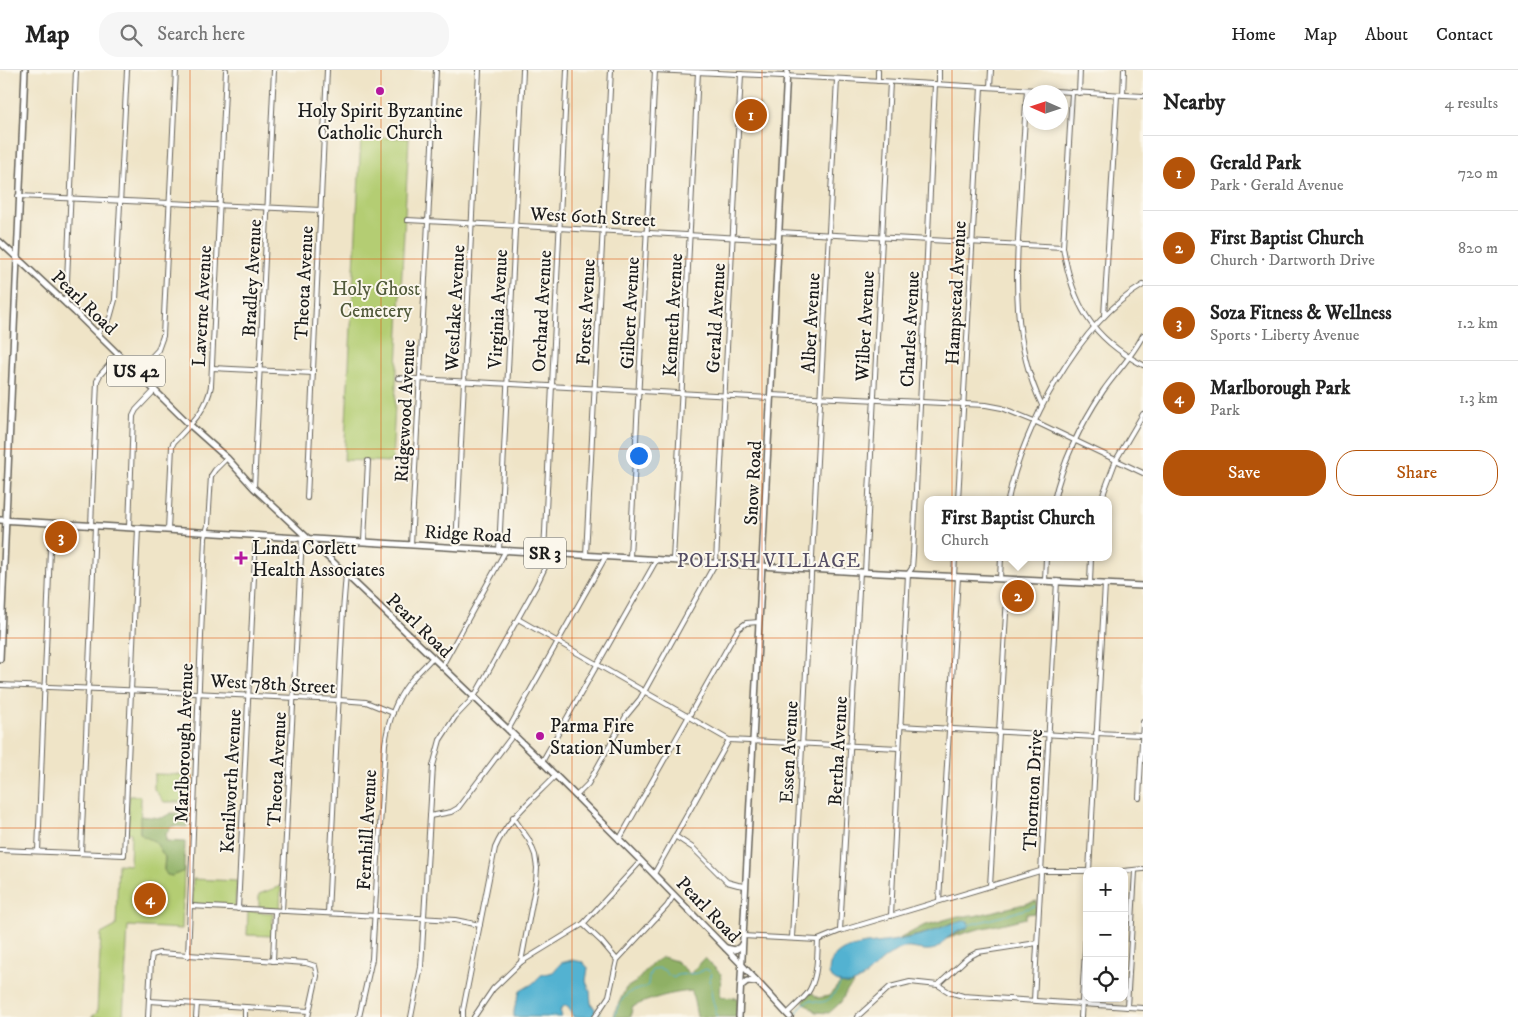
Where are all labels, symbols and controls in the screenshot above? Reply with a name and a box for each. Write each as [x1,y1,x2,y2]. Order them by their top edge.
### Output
search box [99,12,449,57]
text: Map [25,20,69,50]
icon: search [117,21,145,49]
text: Search here [157,23,245,46]
text: Home [1231,24,1276,46]
text: Map [1304,24,1337,46]
text: About [1365,24,1408,46]
text: Contact [1436,24,1493,46]
marker: Holy Spirit Byzantine Catholic Church [374,85,386,97]
north arrow [1023,85,1068,130]
text: Nearby [1163,90,1225,116]
text: 4 results [1445,93,1498,113]
pin: 1 [735,96,767,134]
place label: Holy Spirit Byzantine Catholic Church [297,100,463,145]
text: Gerald Park [1210,152,1301,175]
text: 1 [1176,163,1182,183]
text: 720 m [1458,163,1498,183]
text: Park · Gerald Avenue [1210,175,1344,195]
street label: West 60th Street [528,203,656,232]
street label: Bradley Avenue [238,218,267,338]
street label: Hampstead Avenue [941,220,972,366]
street label: Theota Avenue [290,225,319,341]
text: First Baptist Church [1210,227,1364,250]
text: 2 [1175,238,1183,258]
text: 820 m [1458,238,1498,258]
street label: Westlake Avenue [441,244,470,373]
street label: Laverne Avenue [188,245,217,367]
street label: Virginia Avenue [484,249,513,370]
street label: Orchard Avenue [528,249,557,373]
text: Church · Dartworth Drive [1210,250,1375,270]
street label: Kenneth Avenue [659,253,688,377]
street label: Gilbert Avenue [616,256,645,370]
street label: Forest Avenue [572,258,601,366]
street label: Gerald Avenue [702,262,731,374]
street label: Pearl Road [46,266,122,340]
street label: Wilber Avenue [851,270,880,383]
street label: Charles Avenue [896,270,925,388]
street label: Alber Avenue [797,272,826,374]
park label: Holy Ghost Cemetery [332,278,420,323]
text: Soza Fitness & Wellness [1210,302,1392,325]
text: 3 [1176,313,1182,333]
text: 1.2 km [1457,313,1498,333]
text: Sports · Liberty Avenue [1210,325,1359,345]
street label: Ridgewood Avenue [390,339,421,483]
road number: US 42 [107,356,165,386]
text: Marlborough Park [1210,377,1350,400]
text: 4 [1174,388,1184,408]
text: 1.3 km [1459,388,1498,408]
text: Park [1210,400,1240,420]
street label: Snow Road [740,440,767,526]
your location [626,443,652,469]
button: Save [1163,450,1326,496]
button: Share [1336,450,1498,496]
popup [924,496,1112,561]
text: First Baptist Church [941,507,1095,530]
pin: 3 [45,518,77,556]
street label: Ridge Road [424,521,513,548]
text: Church [941,530,989,550]
place label: Linda Corlett Health Associates [252,537,385,582]
road number: SR 3 [524,538,566,568]
district label: POLISH VILLAGE [677,549,861,574]
marker: Linda Corlett Health Associates [234,551,248,565]
pin: 2 [1002,577,1034,615]
street label: Pearl Road [381,589,457,663]
street label: Marlborough Avenue [170,663,199,823]
street label: West 78th Street [209,670,336,699]
street label: Bertha Avenue [824,695,853,807]
street label: Essen Avenue [775,700,804,804]
street label: Kenilworth Avenue [216,708,247,854]
street label: Theota Avenue [263,711,292,827]
place label: Parma Fire Station Number 1 [550,715,682,760]
street label: Thornton Drive [1019,728,1048,852]
marker: Parma Fire Station Number 1 [534,730,546,742]
street label: Fernhill Avenue [353,769,382,891]
map controls [1083,867,1128,1002]
button: + [1083,867,1128,912]
street label: Pearl Road [671,872,745,948]
pin: 4 [134,880,166,918]
button: − [1083,912,1128,957]
button: locate [1083,957,1128,1002]

